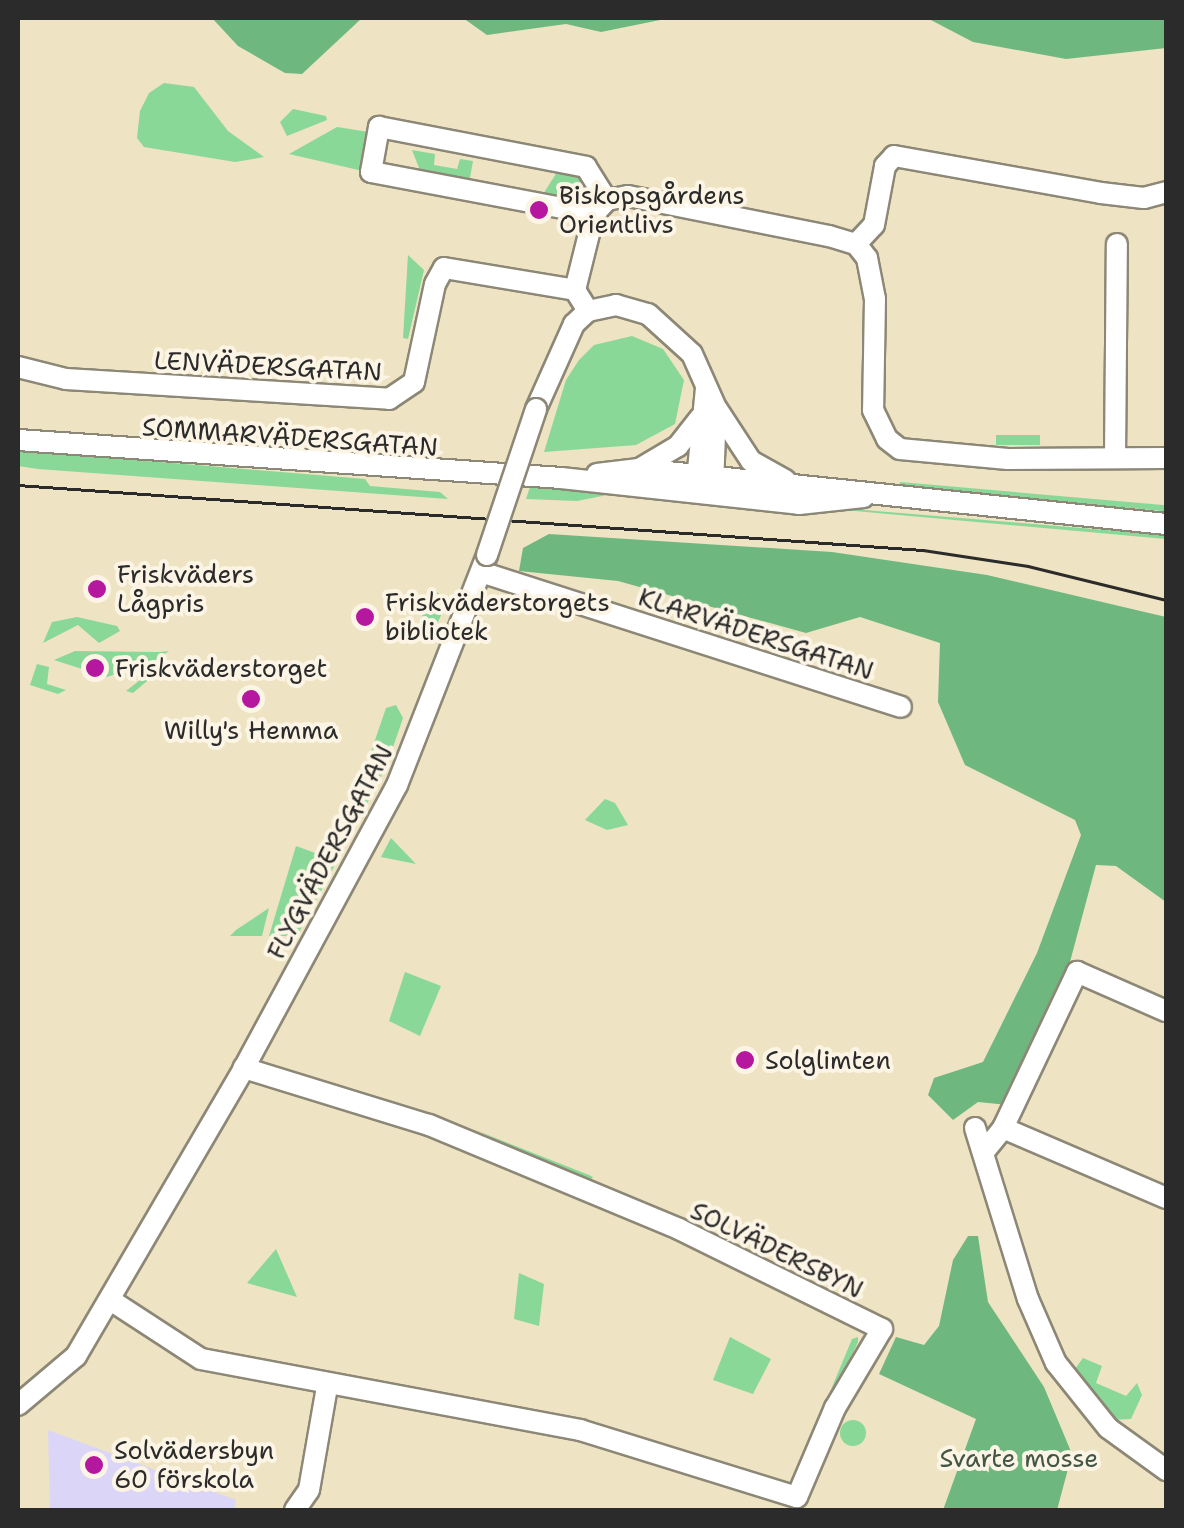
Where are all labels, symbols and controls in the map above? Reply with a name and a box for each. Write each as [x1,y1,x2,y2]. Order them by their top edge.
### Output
place label: Biskopsgårdens Orientlivs [559,181,745,240]
marker: Biskopsgårdens Orientlivs [528,199,550,221]
street label: LENVÄDERSGATAN [153,345,383,387]
street label: SOMMARVÄDERSGATAN [141,412,439,462]
place label: Friskväders Lågpris [117,560,254,619]
marker: Friskväders Lågpris [86,578,108,600]
street label: KLARVÄDERSGATAN [635,582,877,686]
place label: Friskväderstorgets bibliotek [385,588,610,647]
marker: Friskväderstorgets bibliotek [354,606,376,628]
place label: Friskväderstorget [115,653,327,683]
marker: Friskväderstorget [84,657,106,679]
marker: Willy's Hemma [240,688,262,710]
place label: Willy's Hemma [164,715,338,745]
street label: FLYGVÄDERSGATAN [261,740,399,964]
place label: Solglimten [765,1045,891,1075]
marker: Solglimten [734,1049,756,1071]
street label: SOLVÄDERSBYN [686,1195,868,1305]
place label: Solvädersbyn 60 förskola [114,1436,274,1495]
park label: Svarte mosse [940,1443,1098,1473]
marker: Solvädersbyn 60 förskola [83,1454,105,1476]

